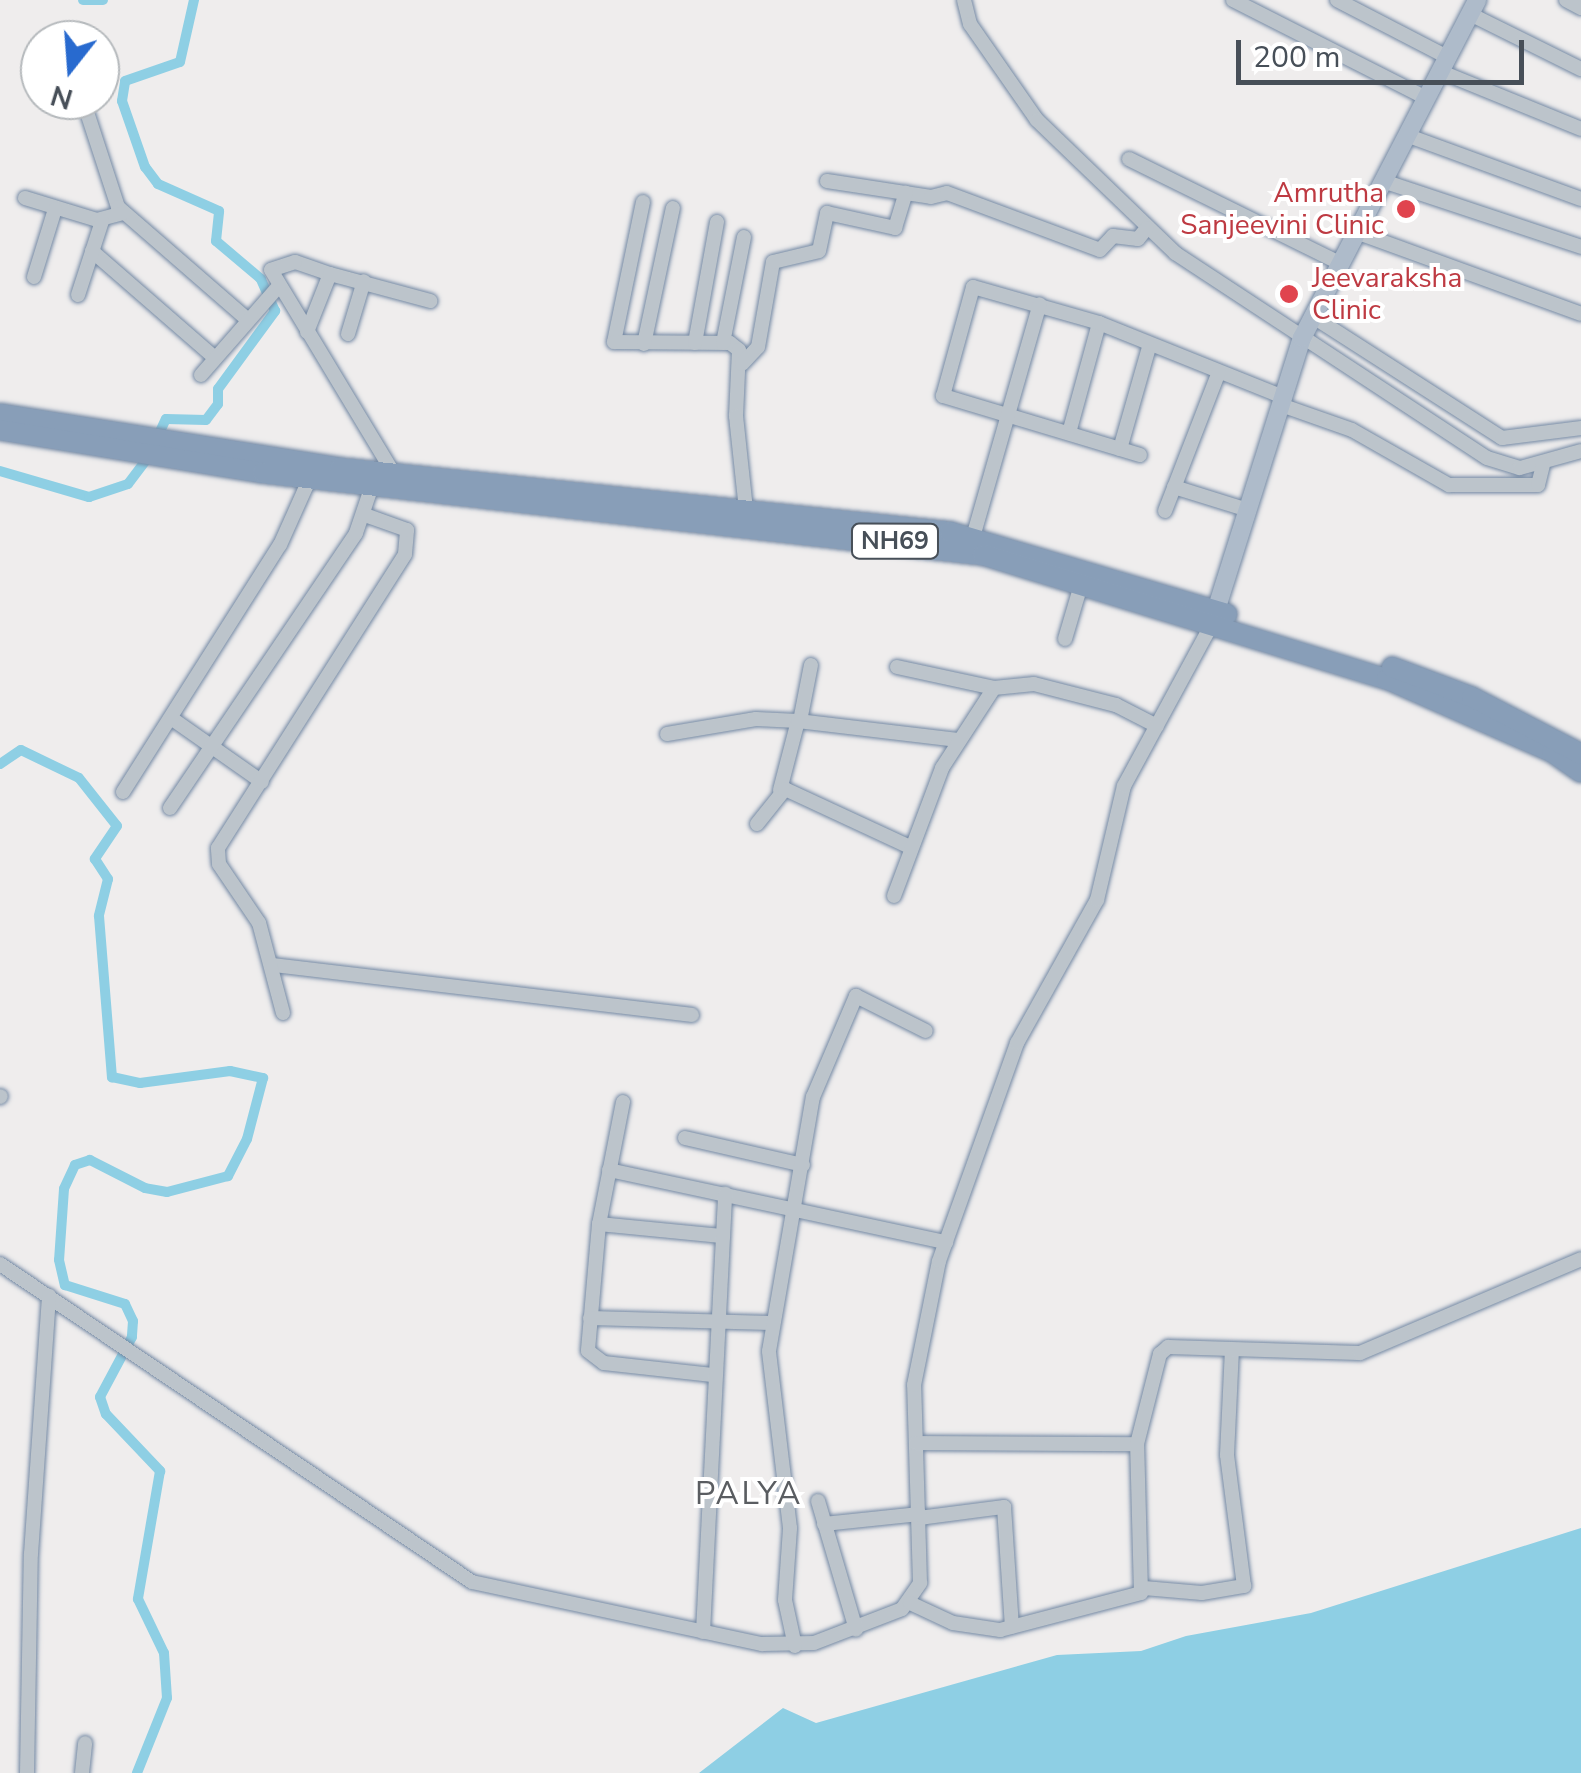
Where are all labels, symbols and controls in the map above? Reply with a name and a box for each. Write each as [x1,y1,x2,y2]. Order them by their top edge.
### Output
north arrow [20,20,120,120]
scale bar [1241,20,1528,82]
text: 200 m [1253,37,1340,78]
text: N [46,76,77,118]
place label: Amrutha Sanjeevini Clinic [1180,176,1384,242]
marker: Amrutha Sanjeevini Clinic [1393,196,1419,222]
place label: Jeevaraksha Clinic [1312,261,1462,327]
marker: Jeevaraksha Clinic [1276,281,1302,307]
road number: NH69 [850,521,940,561]
district label: PALYA [695,1475,803,1513]

